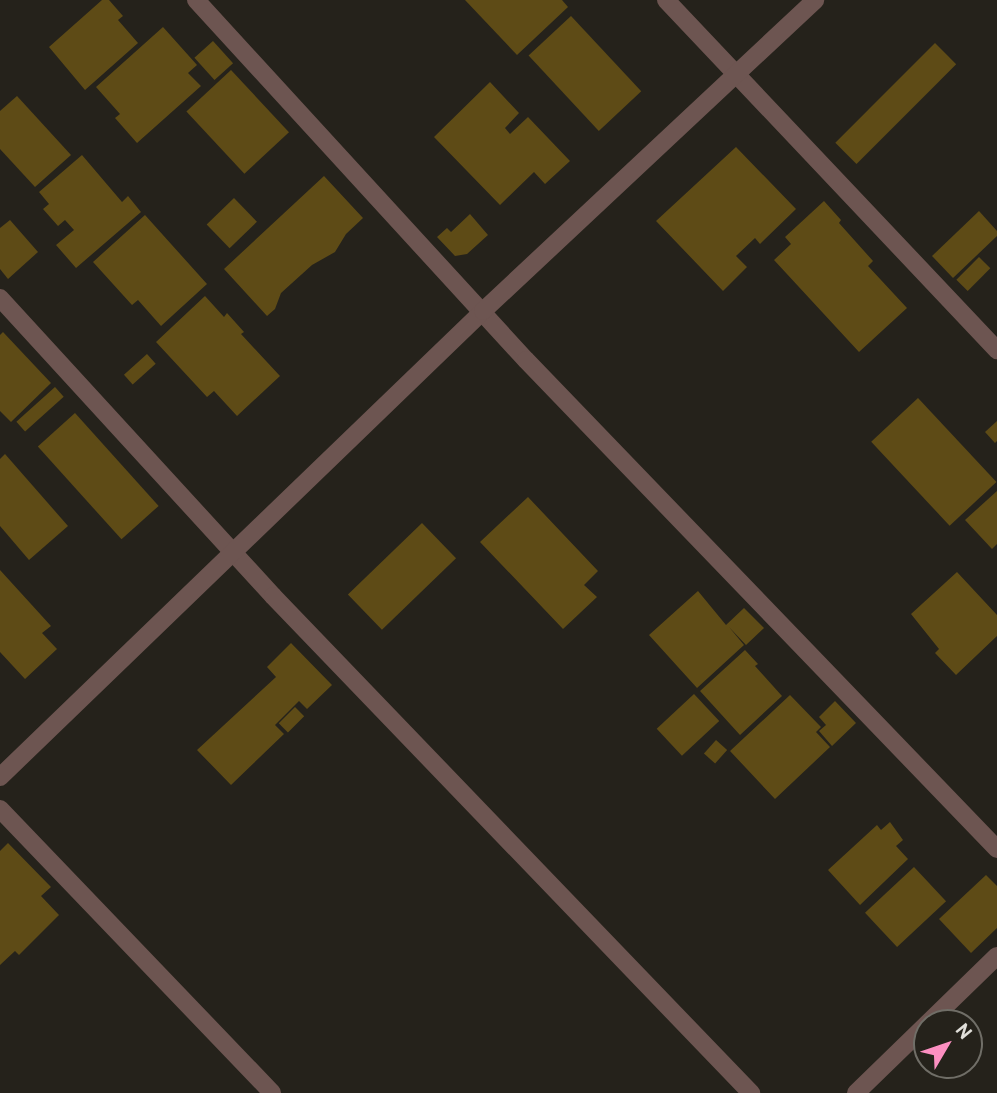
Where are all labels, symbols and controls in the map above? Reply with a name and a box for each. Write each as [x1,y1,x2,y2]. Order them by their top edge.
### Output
north arrow [913,1009,983,1079]
text: N [949,1019,976,1045]

